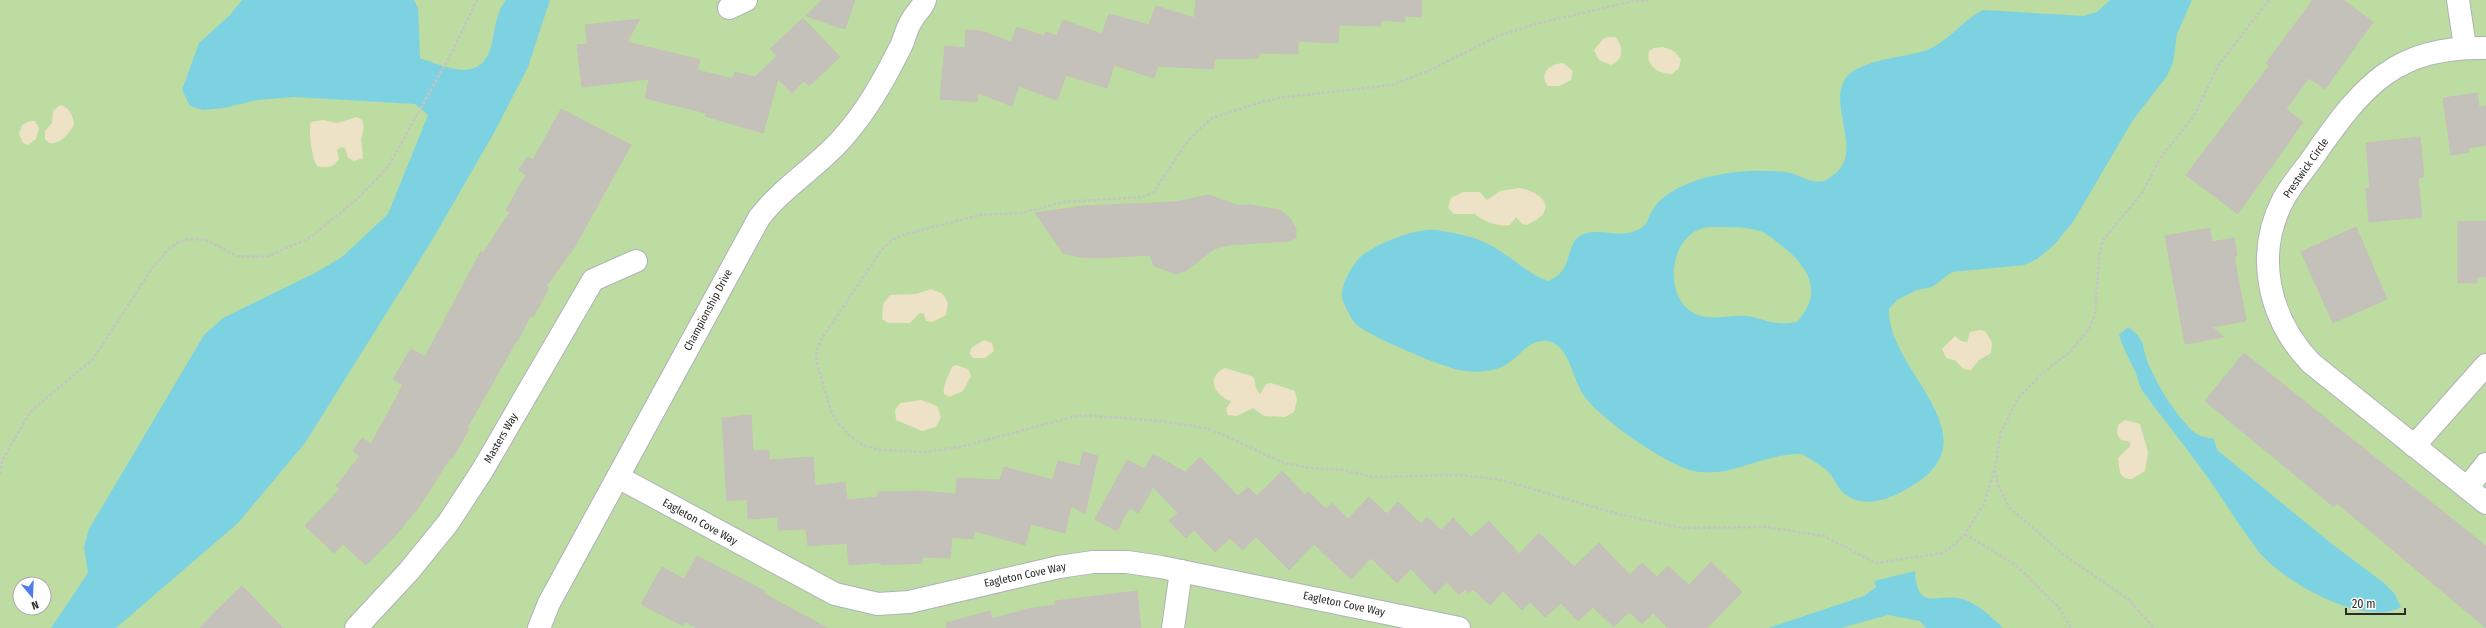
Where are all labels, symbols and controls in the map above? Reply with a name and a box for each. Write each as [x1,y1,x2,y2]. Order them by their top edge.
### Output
street label: Prestwick Circle [2281,136,2331,200]
street label: Championship Drive [681,267,735,353]
street label: Masters Way [481,411,521,465]
street label: Eagleton Cove Way [660,496,740,548]
street label: Eagleton Cove Way [983,560,1067,590]
north arrow [12,576,52,616]
street label: Eagleton Cove Way [1302,589,1386,619]
scale bar [2346,590,2405,616]
text: 20 m [2352,597,2376,611]
text: N [30,598,40,612]

